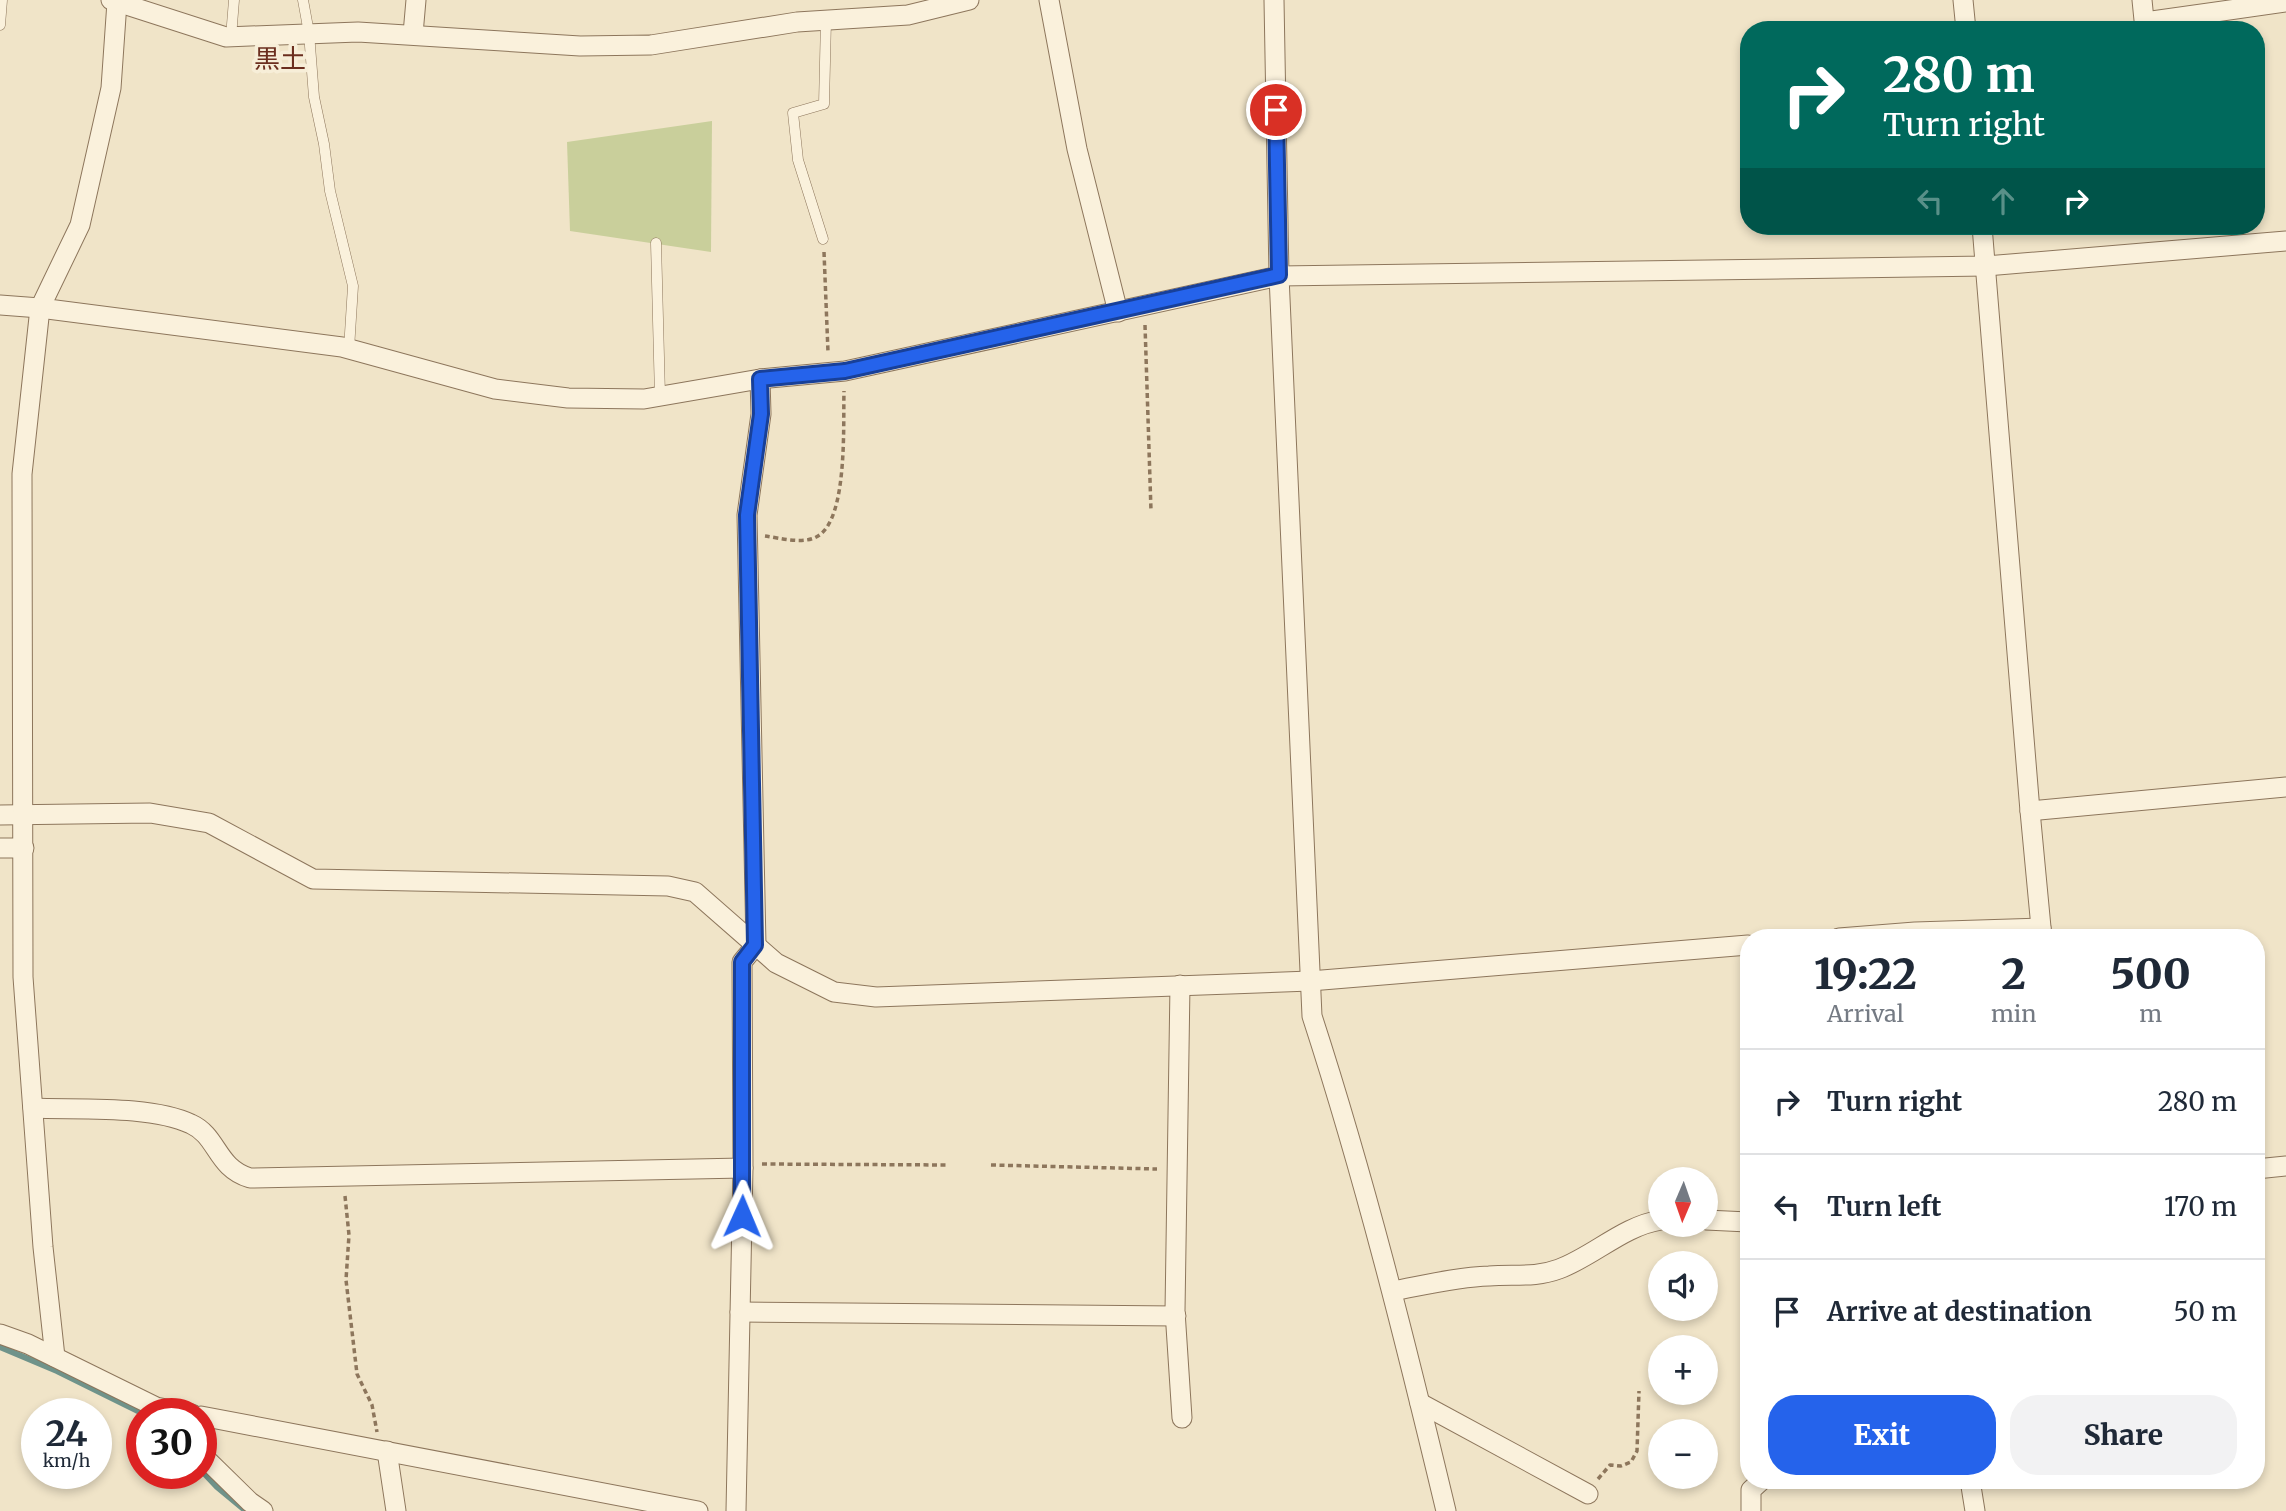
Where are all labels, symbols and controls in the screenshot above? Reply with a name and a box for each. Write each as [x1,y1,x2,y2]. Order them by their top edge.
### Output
district label: 黒土 [254,42,306,75]
text: 280 m [1883,44,2035,105]
icon: right [1768,49,1859,140]
pin [1246,80,1306,140]
icon: arrive [1257,91,1295,129]
text: Turn right [1883,105,2045,145]
icon: left [1911,182,1949,220]
icon: ahead [1984,182,2022,220]
icon: right [2057,182,2095,220]
text: 19:22 [1814,948,1917,1000]
text: 2 [2001,948,2026,1000]
text: 500 [2111,948,2191,1000]
text: Arrival [1827,999,1904,1028]
text: min [1991,999,2036,1028]
text: m [2139,999,2162,1028]
icon: right [1768,1083,1806,1121]
text: Turn right [1827,1085,1962,1118]
text: 280 m [2158,1085,2237,1118]
north arrow [1648,1167,1718,1237]
map controls [1648,1167,1718,1489]
position arrow [705,1179,779,1253]
icon: left [1768,1188,1806,1226]
text: Turn left [1827,1190,1941,1223]
text: 170 m [2164,1190,2237,1223]
button: sound [1648,1251,1718,1321]
icon: arrive [1768,1293,1806,1331]
text: Arrive at destination [1827,1295,2092,1328]
text: 50 m [2173,1295,2237,1328]
button: + [1648,1335,1718,1405]
button: Exit [1768,1395,1996,1475]
button: Share [2010,1395,2237,1475]
speed limit sign: 30 [126,1398,217,1489]
text: 24 [45,1412,88,1456]
button: − [1648,1419,1718,1489]
text: km/h [43,1449,90,1472]

